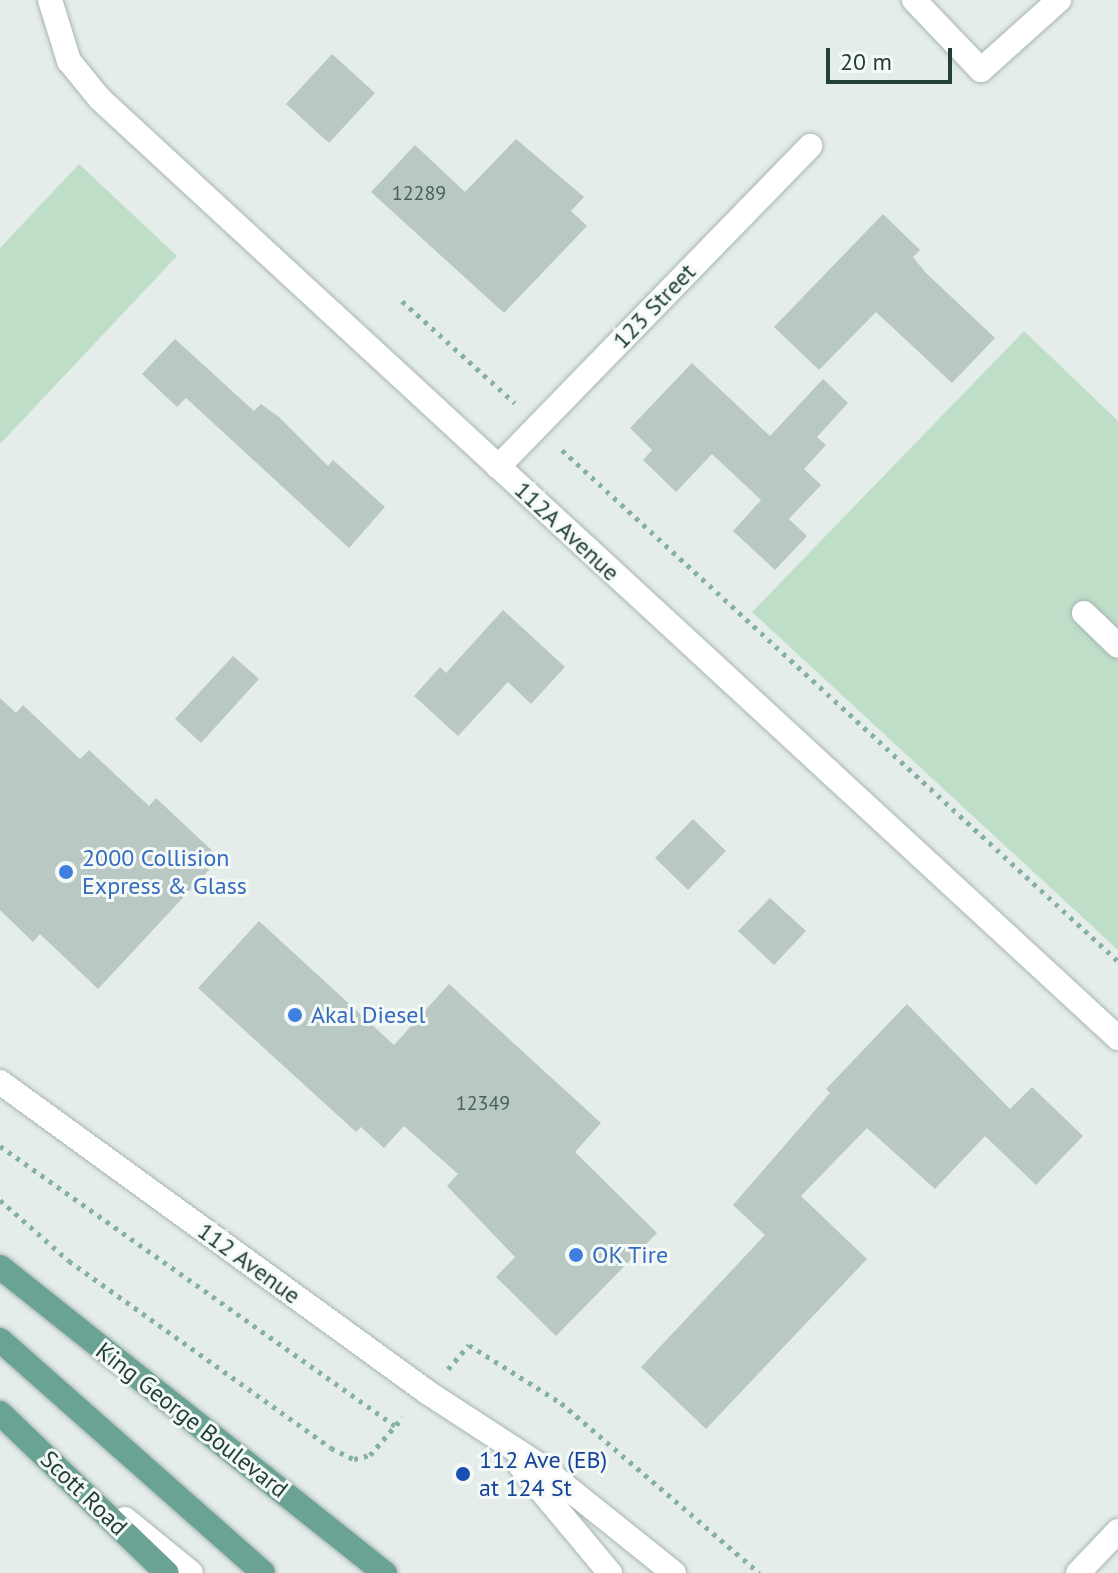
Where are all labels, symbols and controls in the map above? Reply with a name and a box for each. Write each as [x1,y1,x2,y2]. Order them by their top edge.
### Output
scale bar [830,32,956,82]
text: 20 m [840,46,892,77]
house number: 12289 [392,181,446,205]
street label: 123 Street [606,258,702,354]
street label: 112A Avenue [508,475,626,587]
place label: 2000 Collision Express & Glass [82,844,247,900]
marker: 2000 Collision Express & Glass [57,863,75,881]
place label: Akal Diesel [311,1001,425,1029]
marker: Akal Diesel [286,1006,304,1024]
house number: 12349 [456,1091,510,1115]
street label: 112 Avenue [192,1216,306,1310]
place label: OK Tire [592,1241,670,1269]
marker: OK Tire [567,1246,585,1264]
street label: King George Boulevard [90,1336,294,1504]
street label: Scott Road [35,1445,133,1541]
place label: 112 Ave (EB) at 124 St [479,1446,608,1502]
marker: 112 Ave (EB) at 124 St [454,1465,472,1483]

